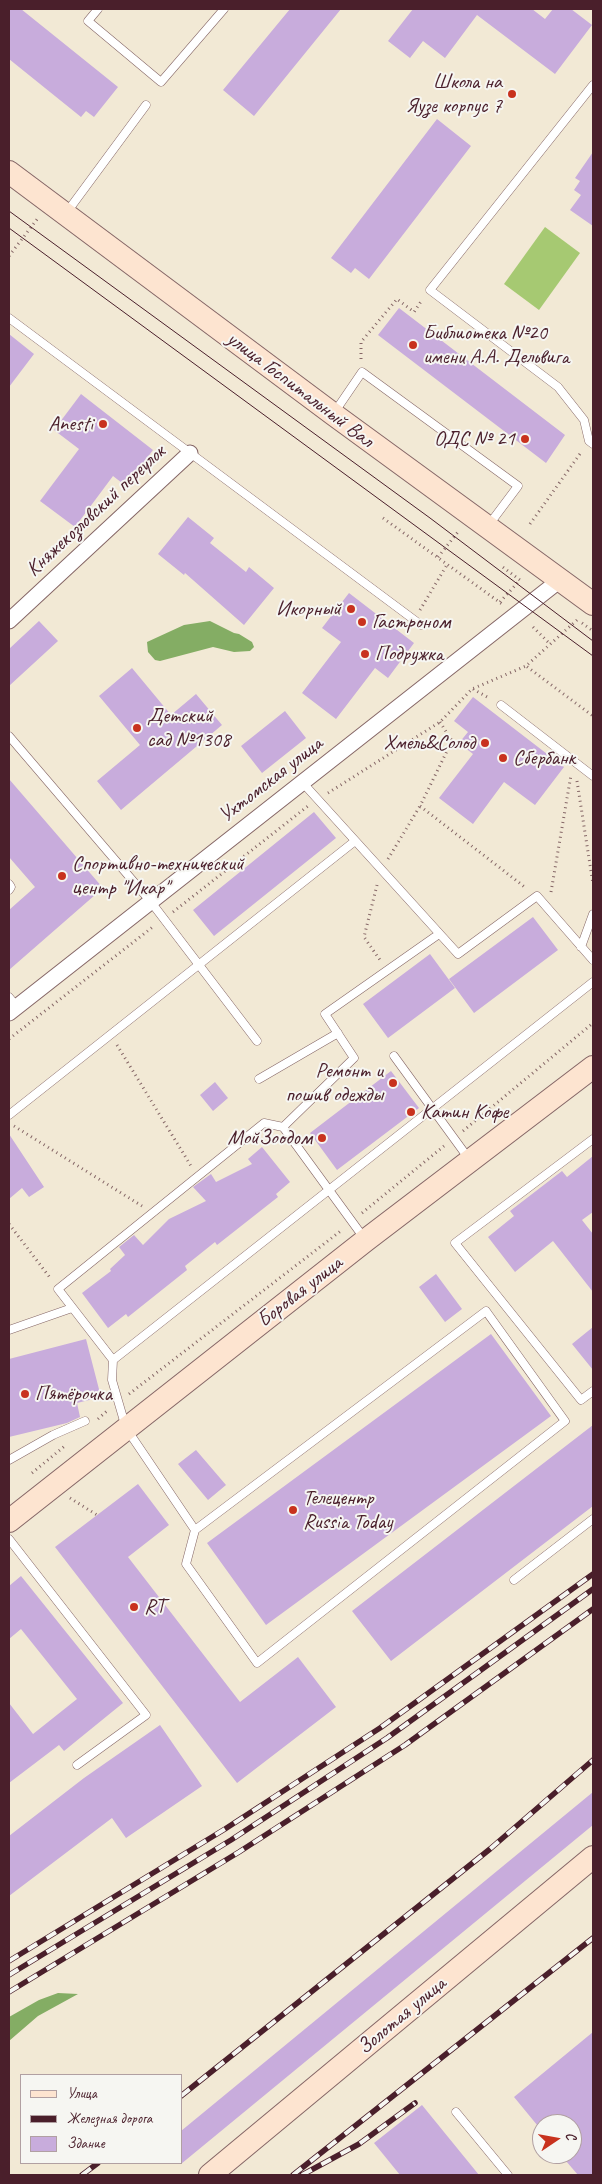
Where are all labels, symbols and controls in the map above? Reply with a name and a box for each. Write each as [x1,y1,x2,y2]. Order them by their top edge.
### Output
place label: Школа на Яузе корпус 7 [406,69,502,119]
marker: Школа на Яузе корпус 7 [506,88,518,100]
place label: Библиотека №20 имени А.А. Дельвига [423,320,569,370]
street label: улица Госпитальный Вал [222,327,378,453]
marker: Библиотека №20 имени А.А. Дельвига [407,339,419,351]
place label: Anesti [48,411,93,437]
marker: Anesti [97,418,109,430]
place label: ОДС № 21 [434,426,515,452]
marker: ОДС № 21 [519,433,531,445]
street label: Княжекозловский переулок [21,440,171,582]
place label: Икорный [276,596,341,622]
marker: Икорный [345,603,357,615]
place label: Гастроном [372,609,450,635]
marker: Гастроном [356,616,368,628]
place label: Подружка [375,641,443,667]
marker: Подружка [359,648,371,660]
place label: Детский сад №1308 [147,703,230,753]
marker: Детский сад №1308 [131,722,143,734]
place label: Хмель&Солод [384,730,475,756]
street label: Ухтомская улица [214,732,328,828]
marker: Хмель&Солод [479,737,491,749]
place label: Сбербанк [513,745,575,771]
marker: Сбербанк [497,752,509,764]
place label: Спортивно-технический центр "Икар" [72,851,244,901]
marker: Спортивно-технический центр "Икар" [56,870,68,882]
place label: Ремонт и пошив одежды [285,1058,383,1108]
marker: Ремонт и пошив одежды [387,1077,399,1089]
place label: Катин Кофе [421,1099,508,1125]
marker: Катин Кофе [405,1106,417,1118]
place label: МойЗоодом [228,1125,312,1151]
marker: МойЗоодом [316,1132,328,1144]
street label: Боровая улица [252,1251,348,1333]
place label: Пятёрочка [35,1381,112,1407]
marker: Пятёрочка [19,1388,31,1400]
place label: Телецентр Russia Today [303,1485,392,1535]
marker: Телецентр Russia Today [287,1504,299,1516]
place label: RT [144,1594,165,1620]
marker: RT [128,1601,140,1613]
street label: Золотая улица [353,1972,451,2060]
legend [20,2074,182,2164]
text: Улица [67,2084,97,2103]
text: Железная дорога [67,2109,152,2128]
north arrow [532,2114,582,2164]
text: С [562,2131,580,2141]
text: Здание [67,2134,105,2153]

